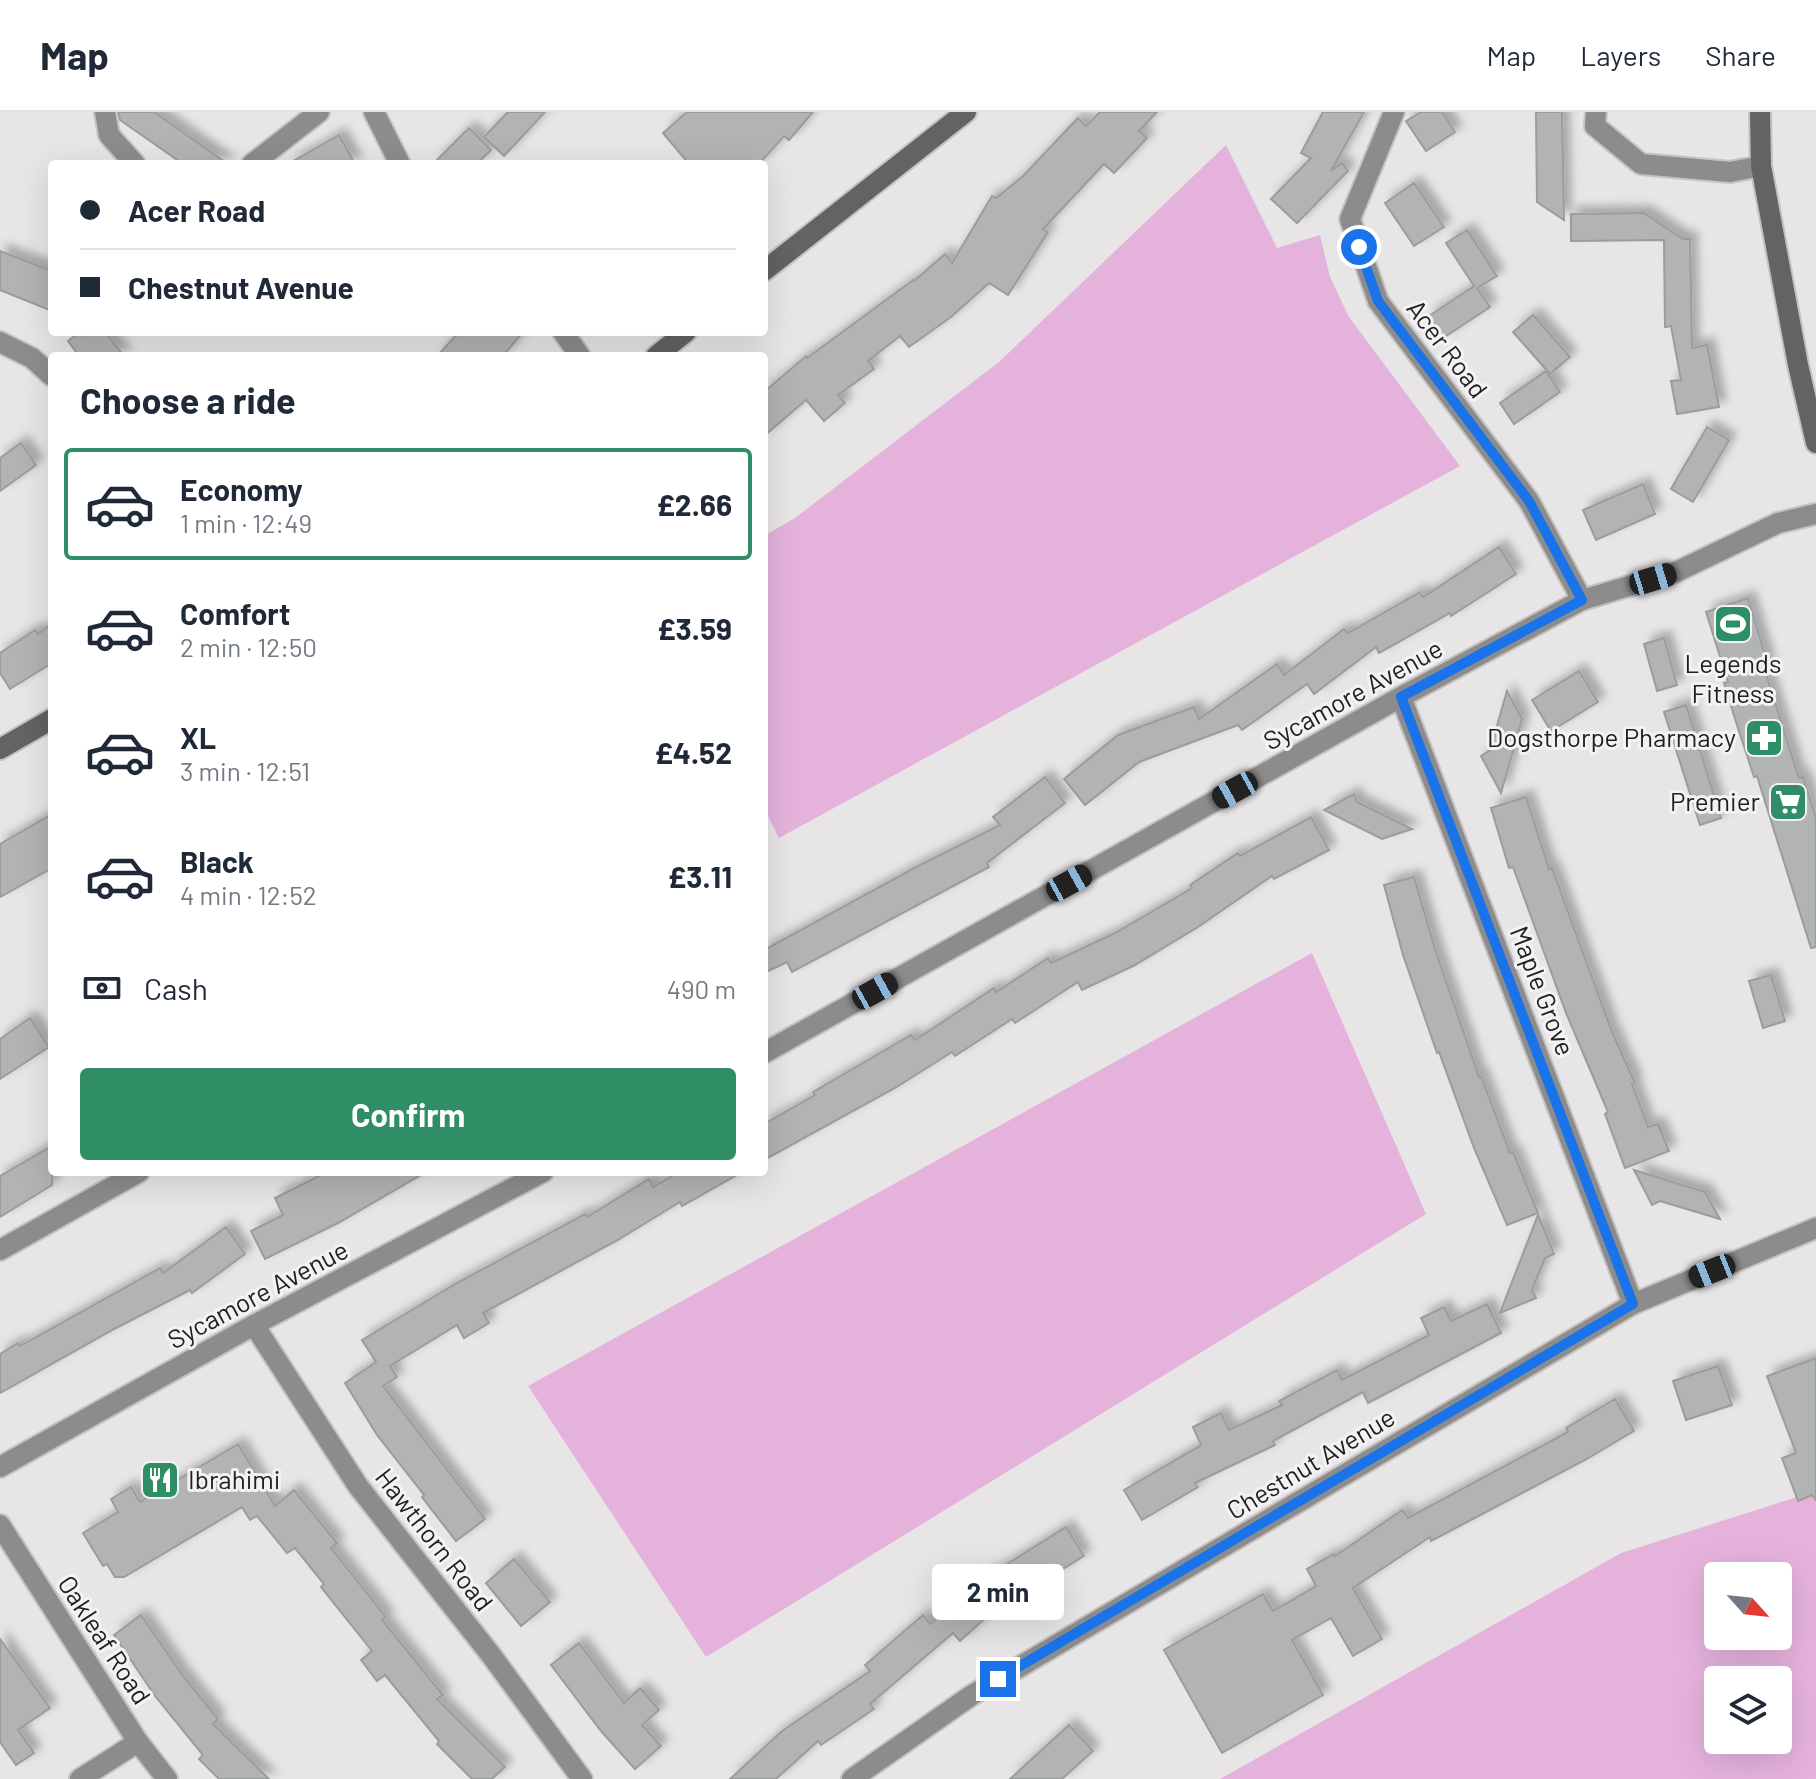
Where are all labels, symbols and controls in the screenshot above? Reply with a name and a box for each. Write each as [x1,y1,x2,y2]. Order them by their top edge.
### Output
text: Map [40,32,109,78]
text: Map [1486,38,1536,72]
text: Layers [1580,38,1661,72]
text: Share [1705,38,1776,72]
text: Acer Road [128,192,265,228]
route start [1341,229,1377,265]
text: Chestnut Avenue [128,269,354,305]
street label: Acer Road [1401,293,1495,403]
text: Choose a ride [80,378,296,421]
icon: car [84,468,156,540]
text: Economy [180,471,303,507]
text: £2.66 [656,486,732,522]
text: 1 min · 12:49 [180,507,312,538]
car [1627,561,1679,597]
icon: car [84,592,156,664]
text: Comfort [180,595,290,631]
sports icon: Legends Fitness [1712,603,1754,645]
text: £3.59 [657,610,732,646]
text: 2 min · 12:50 [180,631,317,662]
street label: Sycamore Avenue [1257,632,1447,756]
place label: Legends Fitness [1685,647,1781,708]
icon: car [84,716,156,788]
pharmacy icon: Dogsthorpe Pharmacy [1743,717,1785,759]
text: XL [180,719,216,755]
place label: Dogsthorpe Pharmacy [1487,721,1736,752]
text: £4.52 [654,734,732,770]
text: 3 min · 12:51 [180,755,310,786]
car [1208,768,1262,812]
supermarket icon: Premier [1767,781,1809,823]
place label: Premier [1670,785,1761,816]
icon: car [84,840,156,912]
text: Black [180,843,254,879]
text: £3.11 [668,858,732,894]
car [1042,861,1096,905]
text: 4 min · 12:52 [180,879,317,910]
street label: Maple Grove [1505,921,1582,1059]
icon: cash [80,966,124,1010]
car [848,969,902,1013]
text: Cash [144,970,208,1006]
text: 490 m [667,973,736,1004]
button: Confirm [80,1068,736,1160]
street label: Sycamore Avenue [162,1233,353,1354]
car [1685,1251,1739,1291]
street label: Chestnut Avenue [1221,1400,1400,1525]
restaurant icon: Ibrahimi [139,1459,181,1501]
street label: Hawthorn Road [370,1462,501,1617]
place label: Ibrahimi [188,1463,280,1494]
north arrow [1704,1562,1792,1650]
map controls [1704,1562,1792,1754]
callout: 2 min [932,1563,1064,1619]
street label: Oakleaf Road [52,1569,158,1709]
text: 2 min [967,1576,1029,1607]
route end [980,1661,1016,1697]
button: layers [1704,1666,1792,1754]

